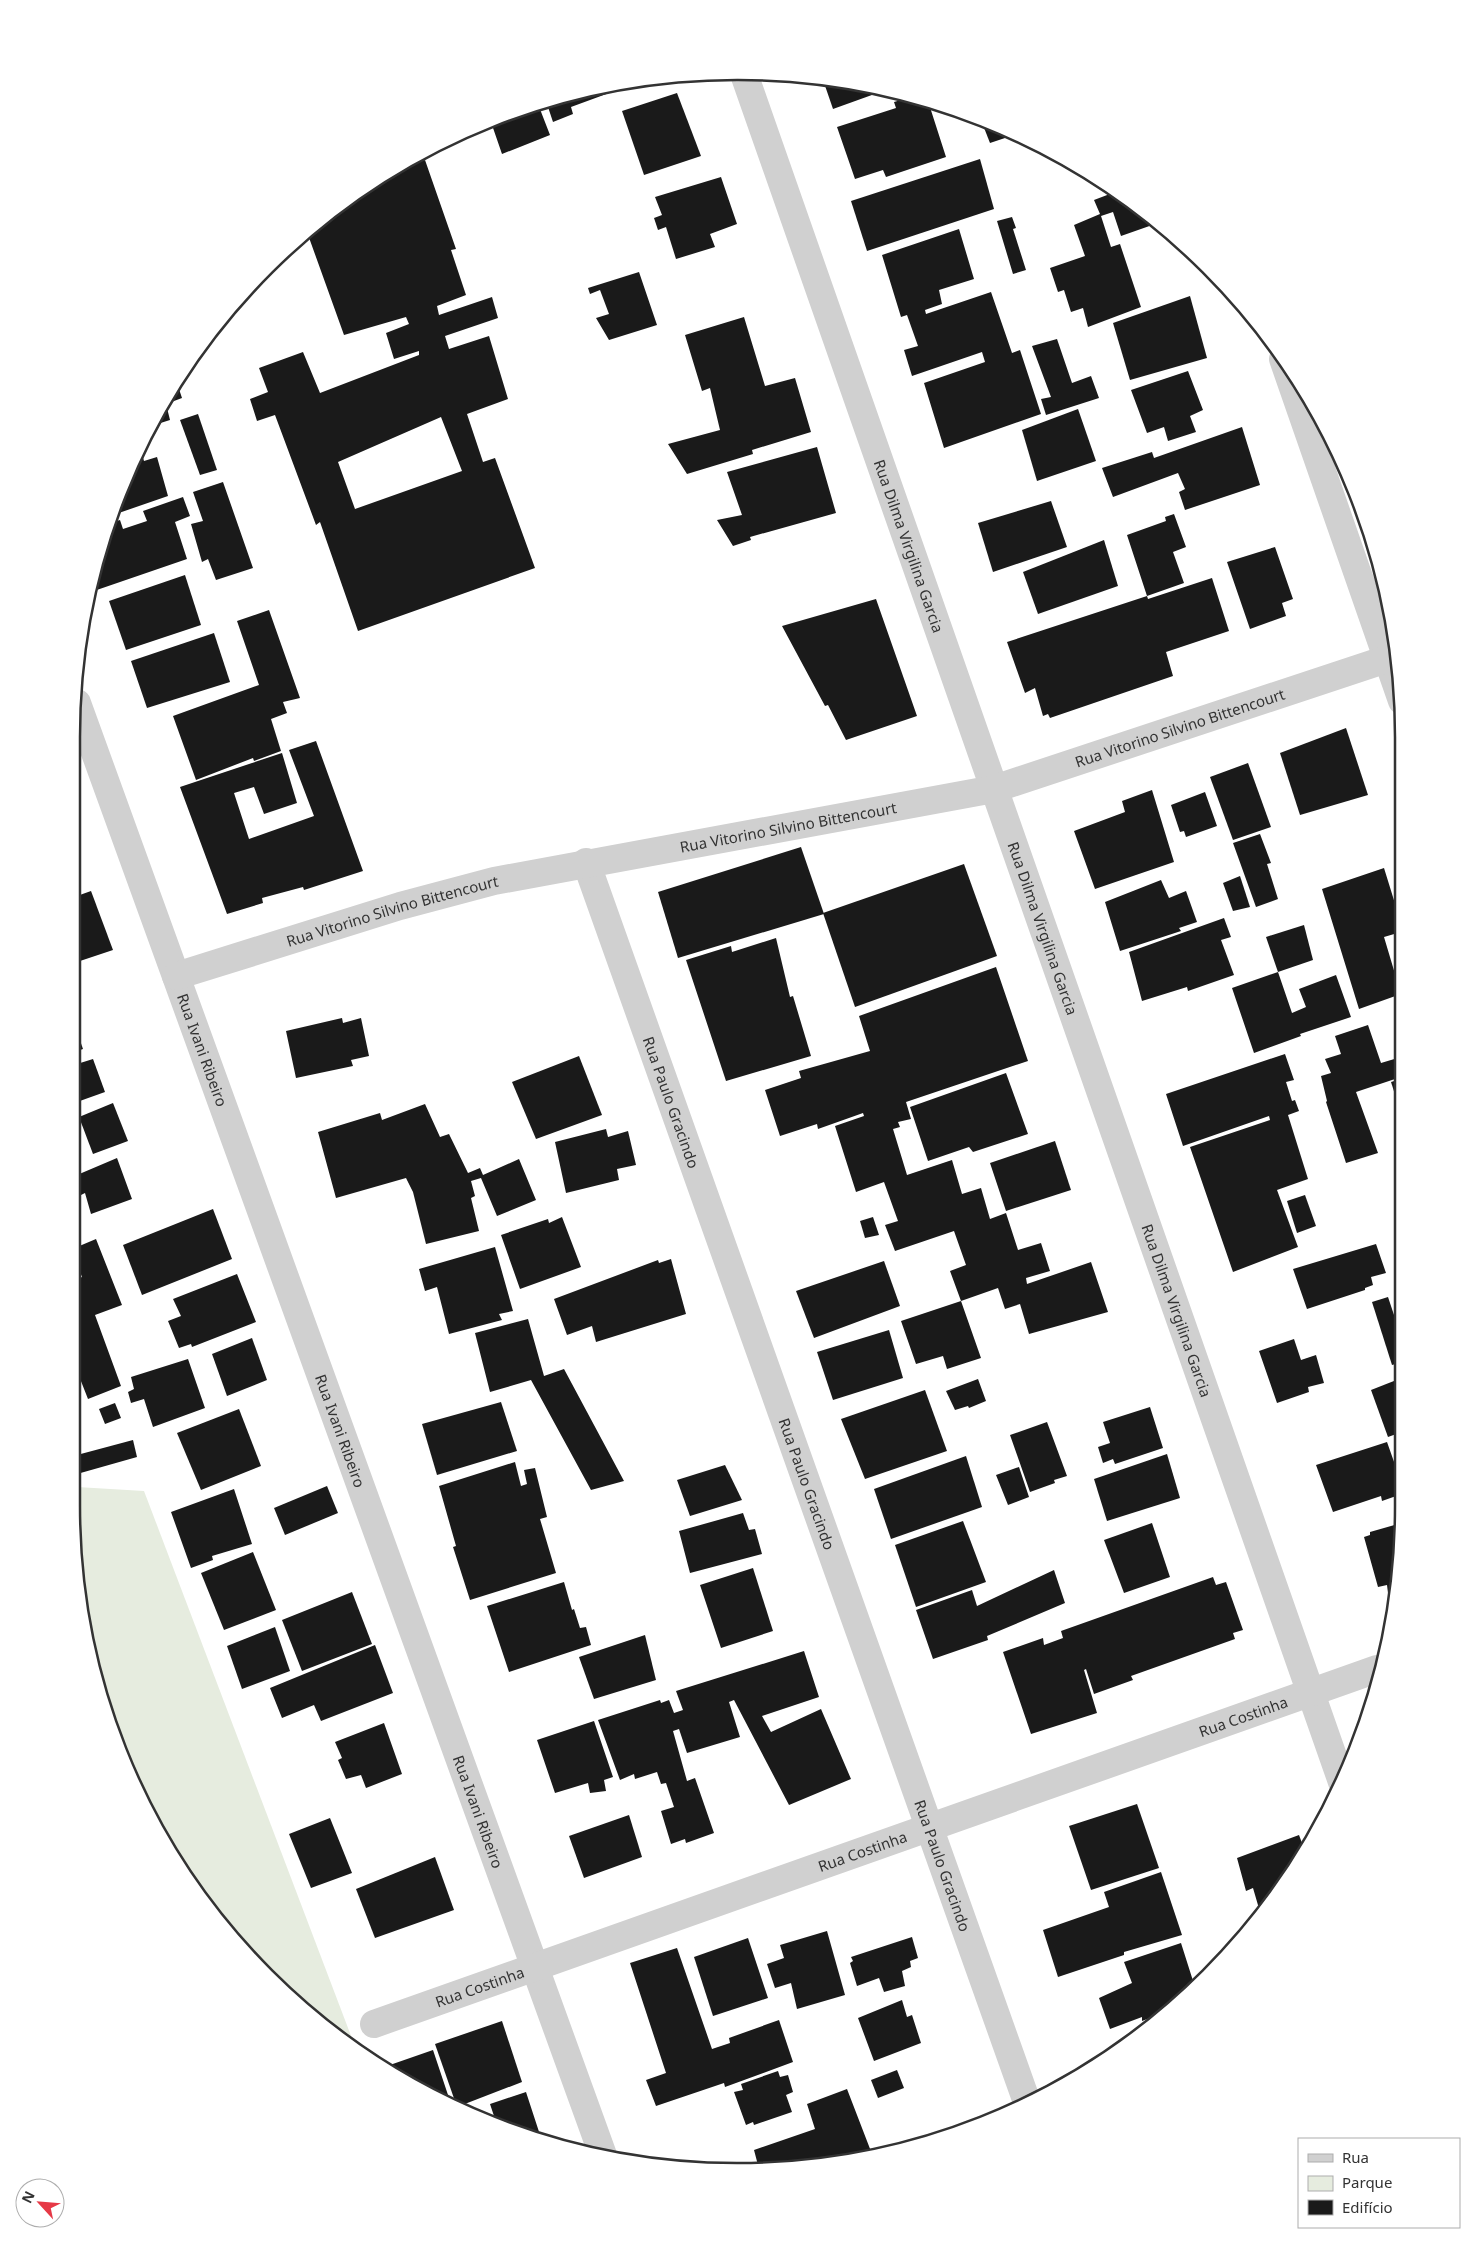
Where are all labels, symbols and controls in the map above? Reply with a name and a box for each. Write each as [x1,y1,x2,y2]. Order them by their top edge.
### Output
street label: Rua Dilma Virgilina Garcia [870,457,949,635]
street label: Rua Vitorino Silvino Bittencourt [1072,683,1288,772]
street label: Rua Vitorino Silvino Bittencourt [678,797,899,857]
street label: Rua Dilma Virgilina Garcia [1004,839,1083,1017]
street label: Rua Vitorino Silvino Bittencourt [284,870,500,951]
street label: Rua Ivani Ribeiro [173,991,232,1109]
street label: Rua Paulo Gracindo [639,1034,704,1171]
street label: Rua Dilma Virgilina Garcia [1137,1221,1216,1400]
street label: Rua Ivani Ribeiro [311,1371,370,1490]
street label: Rua Paulo Gracindo [775,1415,840,1552]
street label: Rua Costinha [1196,1691,1290,1741]
street label: Rua Ivani Ribeiro [449,1752,508,1871]
street label: Rua Paulo Gracindo [910,1797,975,1934]
street label: Rua Costinha [815,1826,909,1876]
street label: Rua Costinha [432,1962,527,2012]
legend [1298,2138,1460,2228]
text: Rua [1342,2147,1369,2167]
text: Parque [1342,2172,1392,2192]
north arrow [15,2178,65,2228]
text: N [17,2188,39,2206]
text: Edifício [1342,2197,1393,2217]

